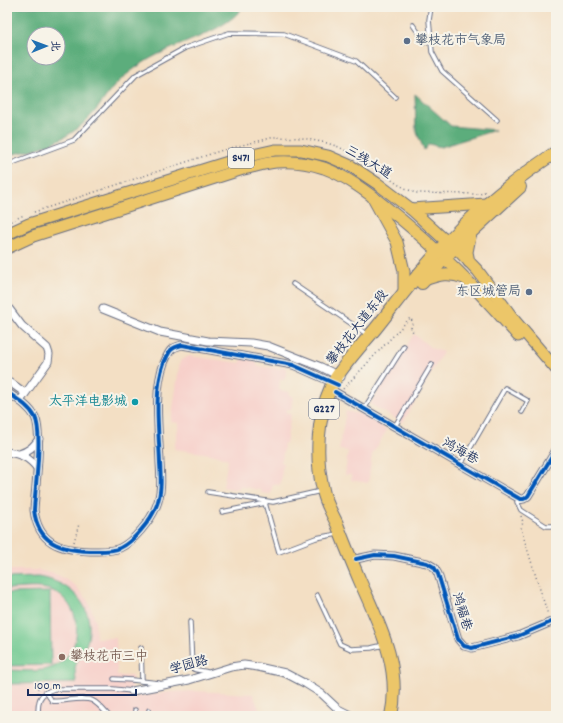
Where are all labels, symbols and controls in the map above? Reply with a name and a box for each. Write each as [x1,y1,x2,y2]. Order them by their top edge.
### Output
north arrow [26,26,66,66]
place label: 攀枝花市气象局 [415,32,506,51]
marker: 攀枝花市气象局 [402,36,412,46]
text: 北 [46,40,62,51]
street label: 三线大道 [341,141,395,185]
road number: S471 [228,148,254,168]
place label: 东区城管局 [456,283,521,302]
street label: 攀枝花大道东段 [322,286,394,370]
marker: 东区城管局 [524,287,534,297]
place label: 太平洋电影城 [49,393,127,412]
marker: 太平洋电影城 [130,397,140,407]
road number: G227 [309,399,339,419]
street label: 鸿海巷 [438,434,482,470]
street label: 鸿福巷 [446,591,476,633]
place label: 攀枝花市三中 [70,648,148,667]
marker: 攀枝花市三中 [57,652,67,662]
street label: 学园路 [168,652,210,680]
scale bar [28,671,136,697]
text: 100 m [34,678,61,695]

